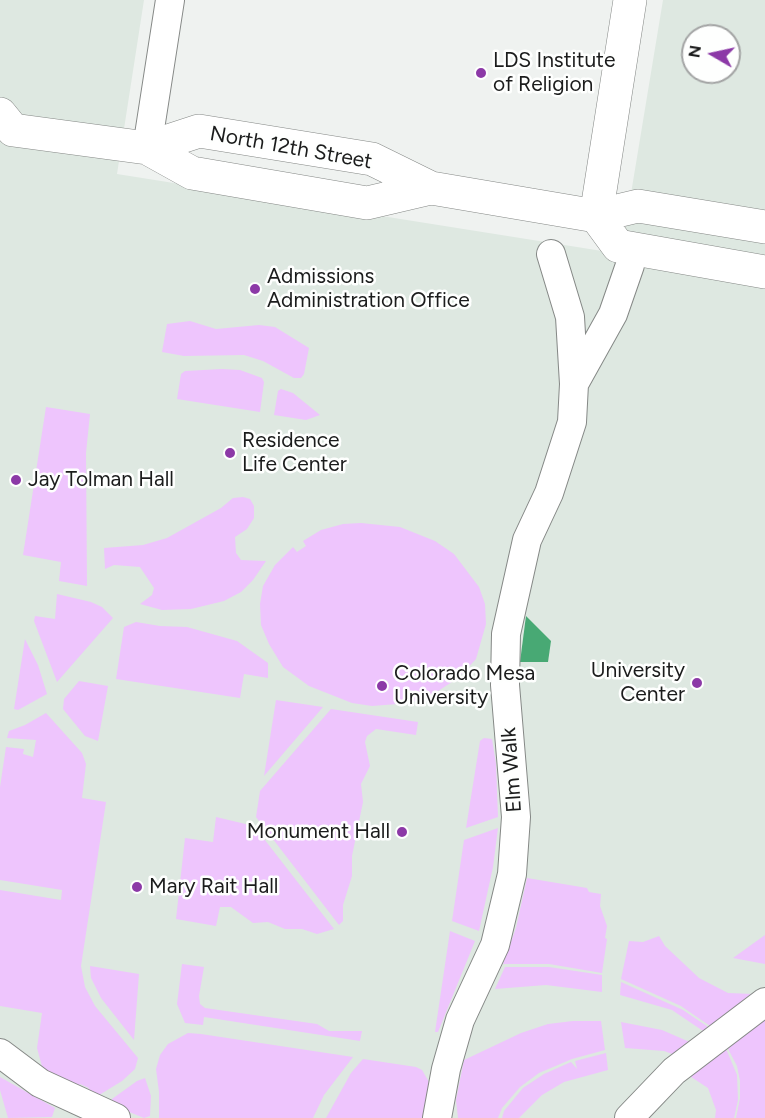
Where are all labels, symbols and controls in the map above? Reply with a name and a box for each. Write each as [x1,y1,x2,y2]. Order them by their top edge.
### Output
north arrow [681,24,741,84]
text: N [684,44,705,59]
place label: LDS Institute of Religion [493,48,615,98]
marker: LDS Institute of Religion [474,66,488,80]
street label: North 12th Street [208,121,374,175]
place label: Admissions Administration Office [267,264,470,314]
marker: Admissions Administration Office [248,282,262,296]
place label: Residence Life Center [242,428,347,478]
marker: Residence Life Center [223,446,237,460]
place label: Jay Tolman Hall [28,467,174,493]
marker: Jay Tolman Hall [9,473,23,487]
place label: University Center [591,658,685,708]
place label: Colorado Mesa University [394,661,535,711]
marker: University Center [690,676,704,690]
marker: Colorado Mesa University [375,679,389,693]
street label: Elm Walk [496,727,528,813]
place label: Monument Hall [247,819,390,845]
marker: Monument Hall [395,825,409,839]
place label: Mary Rait Hall [149,874,278,900]
marker: Mary Rait Hall [130,880,144,894]

